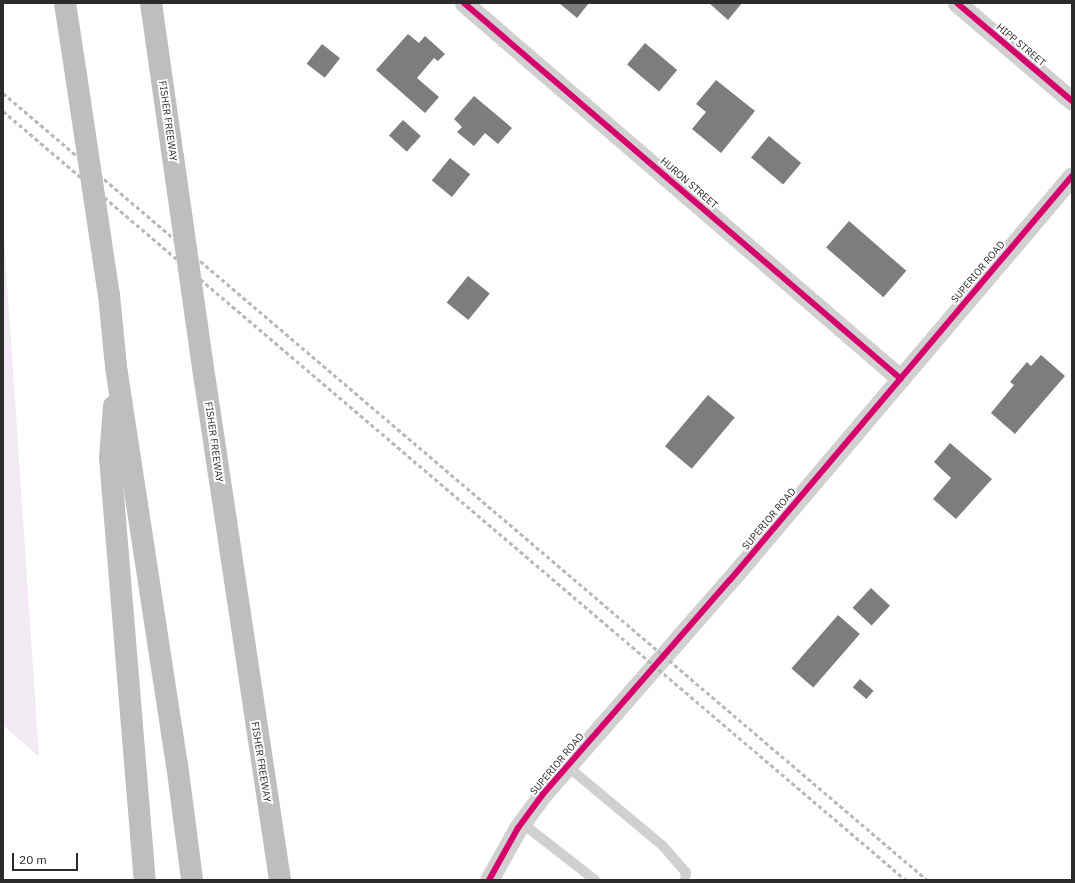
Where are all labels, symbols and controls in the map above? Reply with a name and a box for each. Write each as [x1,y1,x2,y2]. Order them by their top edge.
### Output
street label: HIPP STREET [994,21,1048,69]
street label: FISHER FREEWAY [156,80,180,162]
street label: HURON STREET [658,155,720,211]
street label: SUPERIOR ROAD [949,239,1007,305]
street label: FISHER FREEWAY [202,401,226,483]
street label: SUPERIOR ROAD [740,486,798,552]
street label: FISHER FREEWAY [249,721,273,803]
street label: SUPERIOR ROAD [528,731,586,797]
scale bar [14,845,80,871]
text: 20 m [19,852,47,867]

